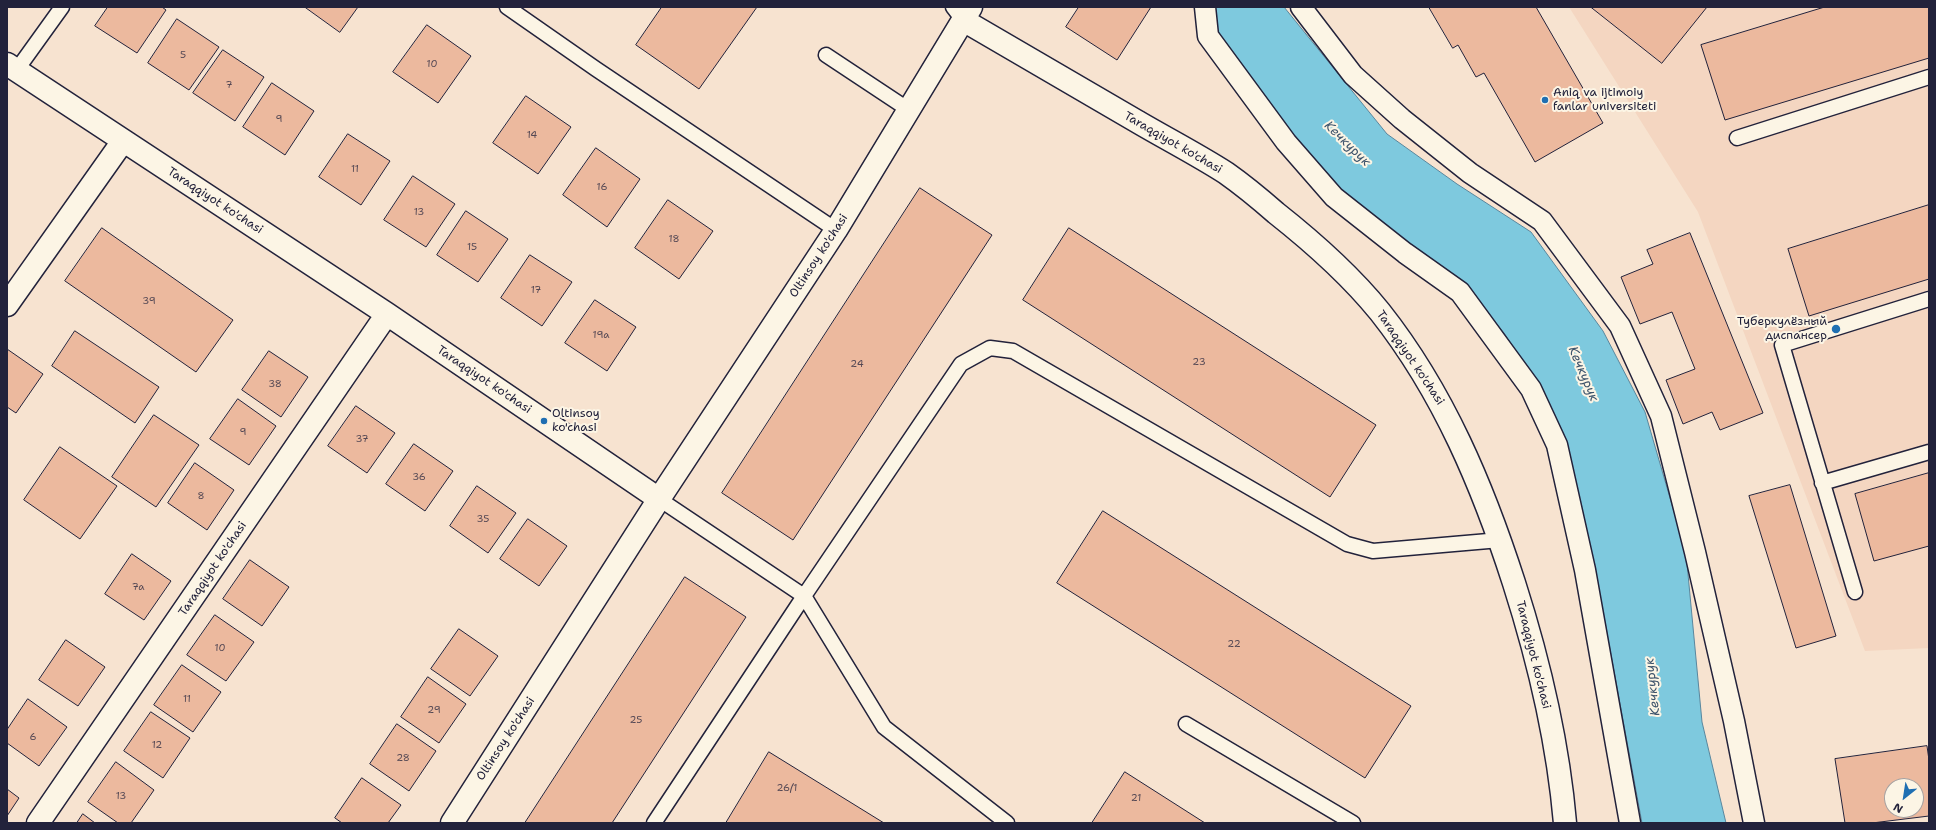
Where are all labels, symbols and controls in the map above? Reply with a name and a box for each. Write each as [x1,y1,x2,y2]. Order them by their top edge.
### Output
house number: 5 [180,49,186,61]
house number: 10 [427,58,437,70]
house number: 7 [226,79,232,91]
place label: Aniq va ijtimoiy fanlar universiteti [1553,86,1656,114]
marker: Aniq va ijtimoiy fanlar universiteti [1540,95,1550,105]
street label: Taraqqiyot ko'chasi [1121,109,1225,177]
house number: 9 [276,113,282,125]
water label: Кечкурук [1321,118,1373,170]
house number: 14 [527,129,537,141]
house number: 11 [351,163,359,175]
street label: Taraqqiyot ko'chasi [164,165,266,237]
house number: 16 [597,181,607,193]
house number: 13 [414,206,424,218]
street label: Oltinsoy ko'chasi [787,212,851,300]
house number: 18 [668,233,680,245]
house number: 15 [467,241,477,253]
house number: 17 [531,284,541,296]
house number: 39 [142,295,156,307]
street label: Taraqqiyot ko'chasi [1373,308,1447,408]
place label: Туберкулёзный диспансер [1737,315,1827,343]
marker: Туберкулёзный диспансер [1830,323,1842,335]
house number: 19a [593,329,609,341]
street label: Taraqqiyot ko'chasi [434,343,534,417]
water label: Кечкурук [1564,344,1602,404]
house number: 23 [1192,356,1206,368]
house number: 24 [850,358,864,370]
house number: 38 [268,378,282,390]
place label: Oltinsoy ko'chasi [552,407,600,435]
marker: Oltinsoy ko'chasi [539,416,549,426]
house number: 9 [240,426,246,438]
house number: 37 [355,433,369,445]
house number: 36 [412,471,426,483]
house number: 8 [198,490,204,502]
house number: 35 [477,513,489,525]
street label: Taraqqiyot ko'chasi [176,519,250,619]
house number: 7a [132,581,144,593]
street label: Taraqqiyot ko'chasi [1513,599,1553,711]
house number: 22 [1227,638,1241,650]
house number: 10 [215,642,225,654]
water label: Кечкурук [1642,657,1664,717]
house number: 11 [183,693,191,705]
street label: Oltinsoy ko'chasi [474,695,538,783]
house number: 29 [427,704,441,716]
house number: 25 [630,714,642,726]
house number: 6 [30,731,36,743]
house number: 12 [152,739,162,751]
house number: 28 [396,752,410,764]
north arrow [1884,778,1924,818]
house number: 26/1 [776,782,798,794]
house number: 13 [116,790,126,802]
house number: 21 [1131,792,1141,804]
text: N [1891,799,1906,817]

